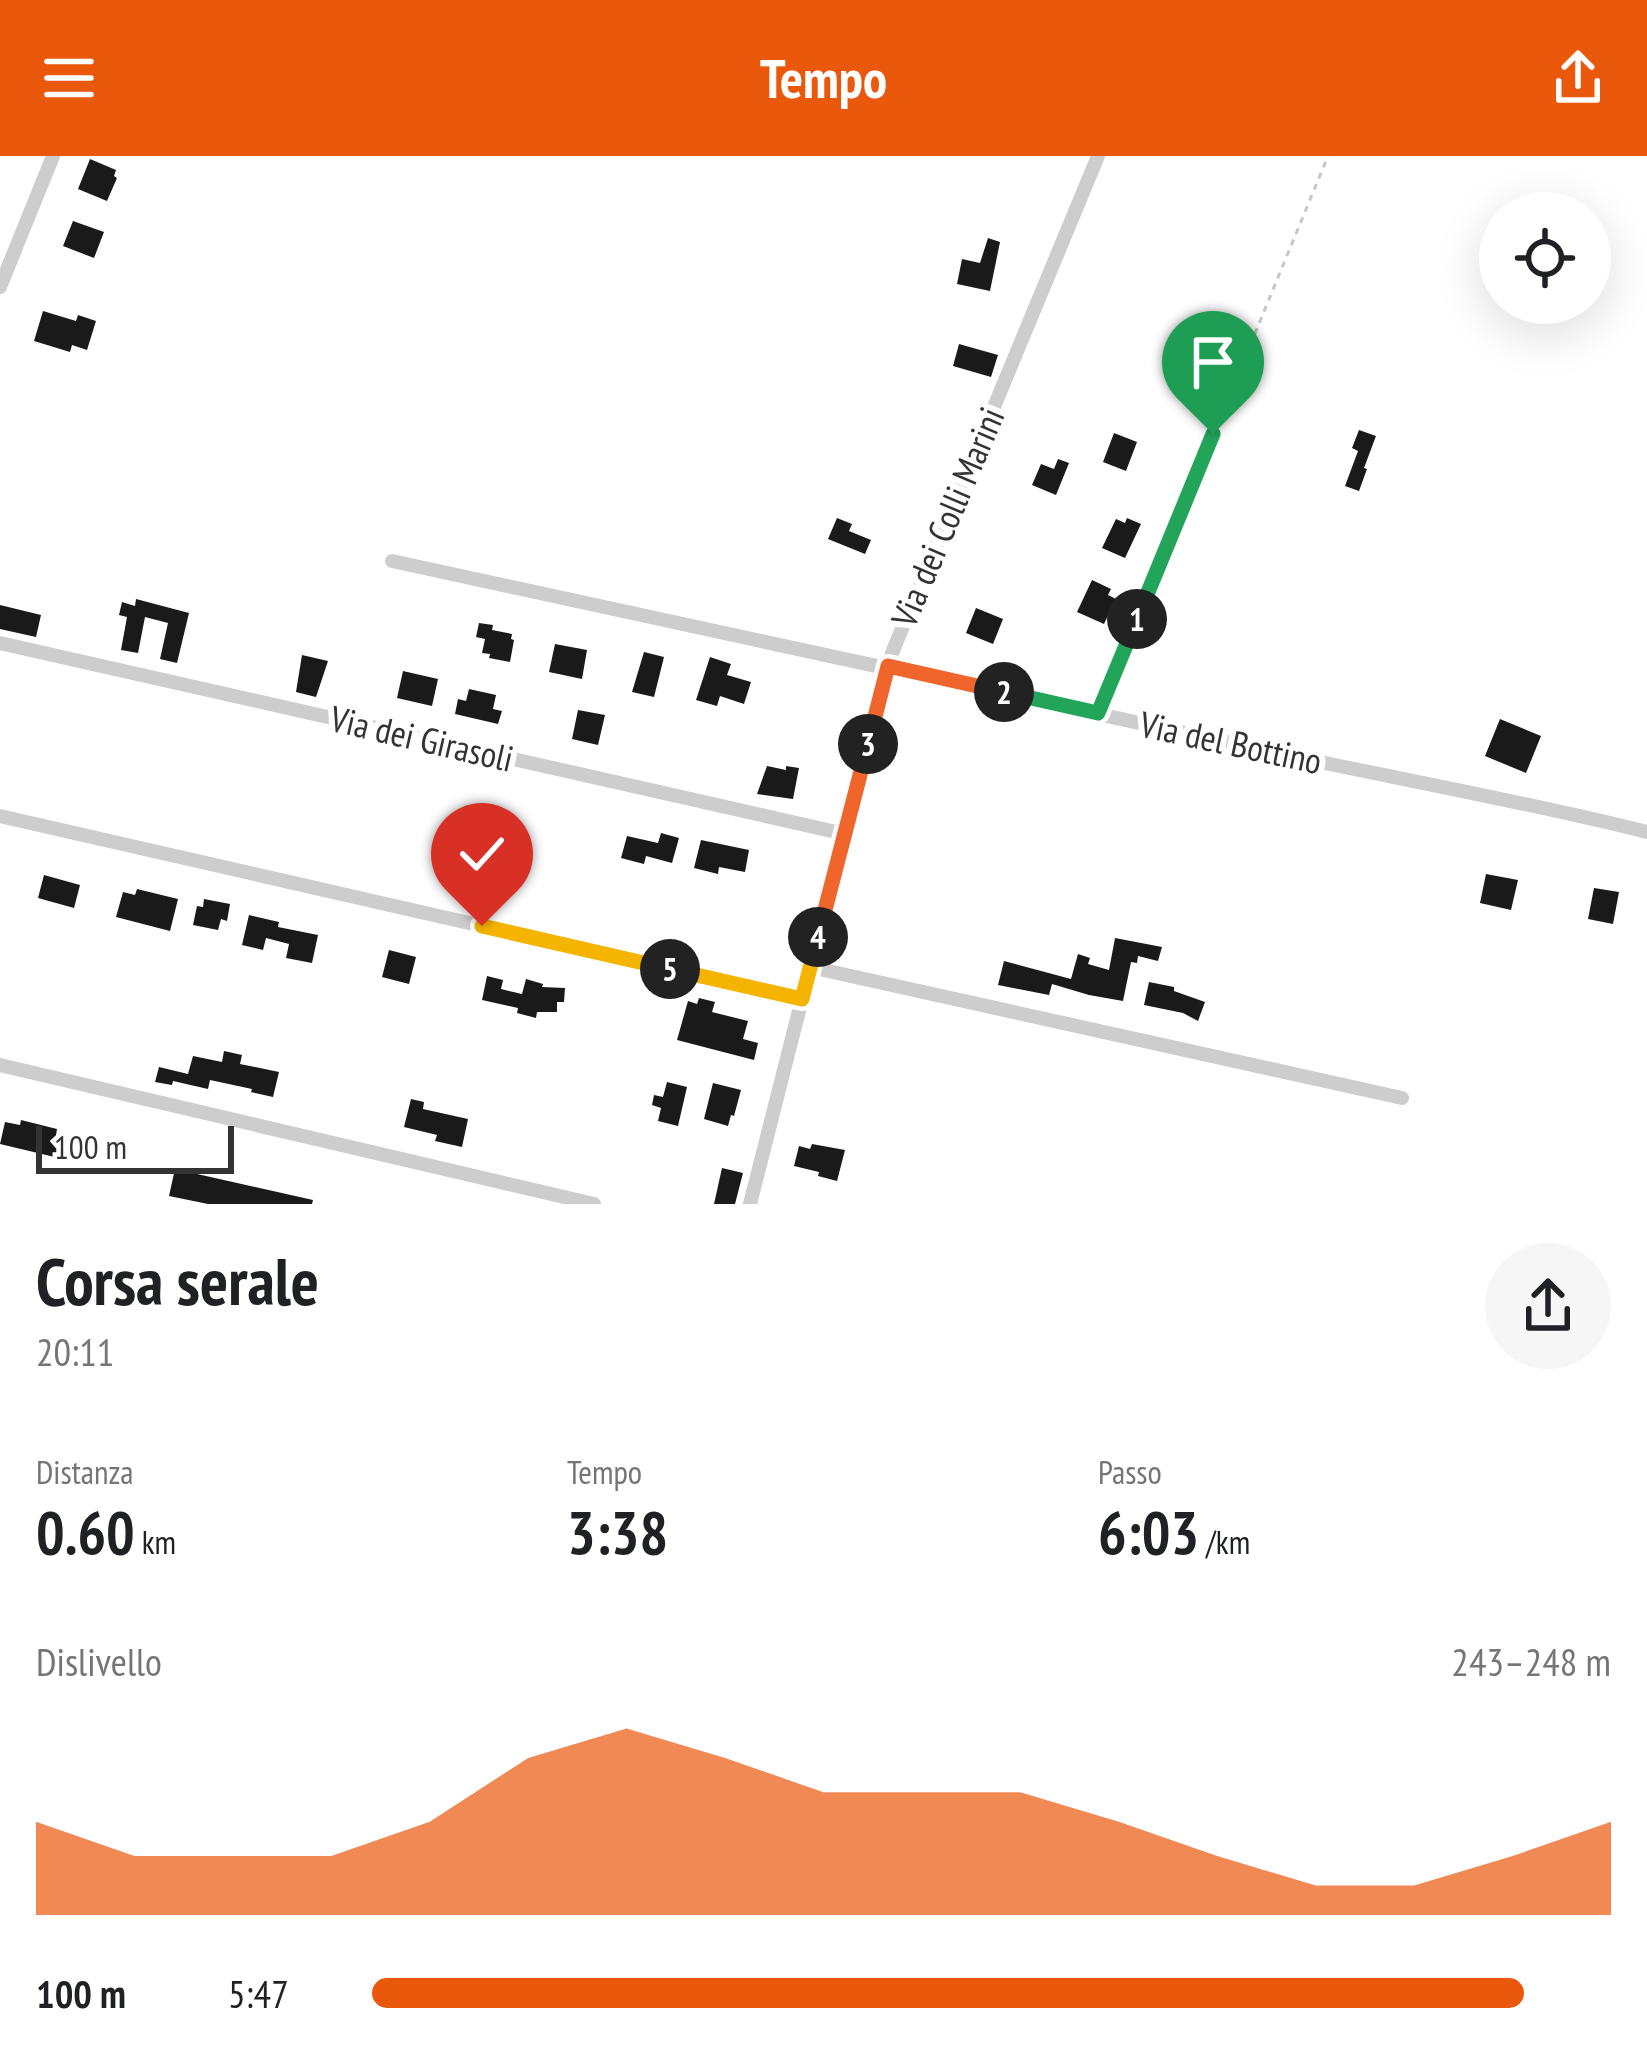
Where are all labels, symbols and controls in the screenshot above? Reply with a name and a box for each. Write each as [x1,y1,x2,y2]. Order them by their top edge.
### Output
text: Tempo [760,43,887,113]
icon: menu [36,45,102,111]
icon: share [1545,45,1611,111]
map controls [1479,192,1611,324]
button: locate [1479,192,1611,324]
pin [1162,311,1264,434]
icon: arrive [1180,329,1246,395]
street label: Via dei Colli Marini [879,400,1014,635]
pin: 1 [1107,589,1167,649]
text: 1 [1129,597,1145,640]
pin: 2 [974,662,1034,722]
text: 2 [996,670,1012,713]
street label: Via dei Girasoli [325,694,518,782]
street label: Via del Bottino [1135,700,1326,784]
pin: 3 [838,714,898,774]
text: 3 [860,722,876,765]
pin [431,803,533,926]
icon: check [449,821,515,887]
pin: 4 [788,907,848,967]
text: 4 [810,915,826,958]
pin: 5 [640,939,700,999]
text: 5 [662,947,678,990]
scale bar [36,1120,234,1173]
text: 100 m [54,1125,127,1168]
text: Corsa serale [36,1238,319,1323]
button: share [1485,1243,1611,1369]
text: 20:11 [36,1326,114,1377]
text: Distanza [36,1450,133,1493]
text: Tempo [567,1450,642,1493]
text: Passo [1098,1450,1162,1493]
text: 0.60 [36,1493,135,1571]
text: 3:38 [567,1493,668,1571]
text: 6:03 [1098,1493,1199,1571]
text: km [135,1520,176,1563]
text: /km [1199,1520,1250,1563]
text: Dislivello [36,1636,162,1687]
text: 243–248 m [1451,1636,1611,1687]
text: 100 m [36,1968,126,2019]
text: 5:47 [228,1968,289,2019]

